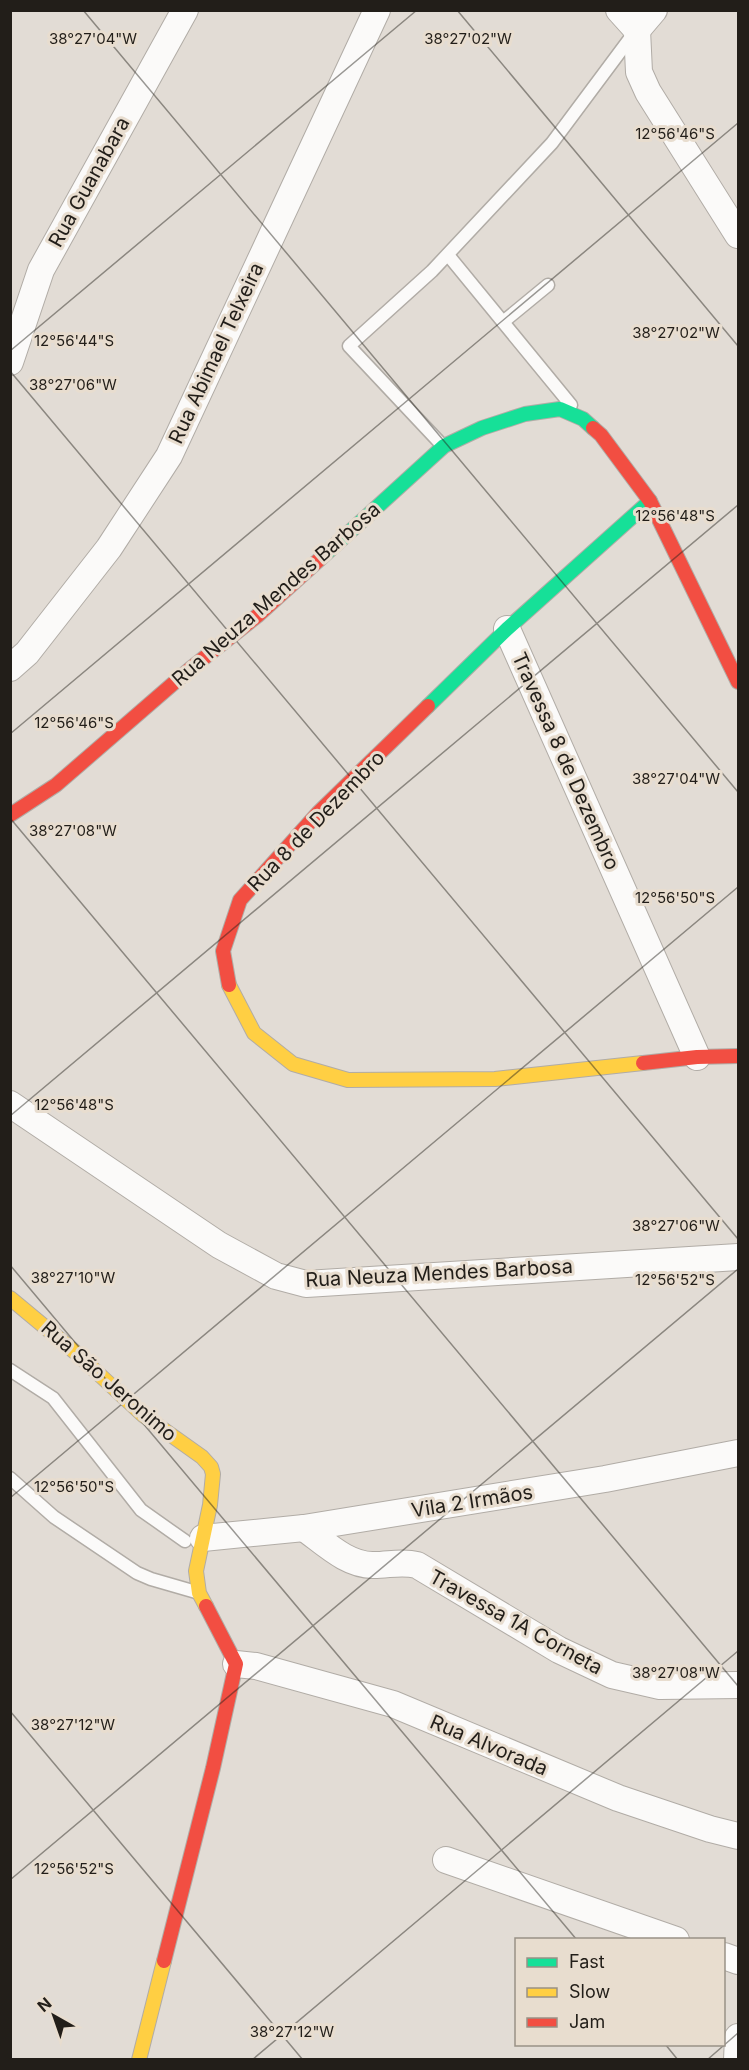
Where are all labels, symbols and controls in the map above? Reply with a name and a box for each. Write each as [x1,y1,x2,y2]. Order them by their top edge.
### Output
text: 38°27'04"W [49,29,137,48]
text: 38°27'02"W [424,29,512,48]
street label: Rua Guanabara [43,113,135,251]
text: 12°56'46"S [635,124,715,143]
street label: Rua Abimael Telxeira [164,259,268,447]
text: 38°27'02"W [632,323,720,342]
text: 12°56'44"S [34,331,114,350]
text: 38°27'06"W [29,375,117,394]
street label: Rua Neuza Mendes Barbosa [167,497,385,691]
text: 12°56'48"S [635,506,715,525]
street label: Travessa 8 de Dezembro [507,649,625,873]
text: 12°56'46"S [34,713,114,732]
street label: Rua 8 de Dezembro [243,746,389,896]
text: 38°27'04"W [632,769,720,788]
text: 38°27'08"W [29,821,117,840]
text: 12°56'50"S [635,888,715,907]
text: 12°56'48"S [34,1095,114,1114]
text: 38°27'06"W [632,1216,720,1235]
street label: Rua Neuza Mendes Barbosa [305,1254,573,1292]
text: 38°27'10"W [31,1268,116,1287]
text: 12°56'52"S [635,1270,715,1289]
street label: Rua São Jeronimo [36,1316,182,1446]
text: 12°56'50"S [34,1477,114,1496]
street label: Vila 2 Irmãos [410,1480,534,1522]
street label: Travessa 1A Corneta [425,1564,607,1680]
text: 38°27'08"W [632,1663,720,1682]
street label: Rua Alvorada [427,1709,551,1781]
text: 38°27'12"W [31,1715,115,1734]
text: 12°56'52"S [34,1859,114,1878]
legend [515,1938,725,2046]
text: Fast [569,1951,605,1972]
text: Slow [569,1981,610,2002]
north arrow [24,1986,84,2046]
text: N [33,1993,55,2016]
text: Jam [569,2011,605,2032]
text: 38°27'12"W [250,2022,334,2041]

